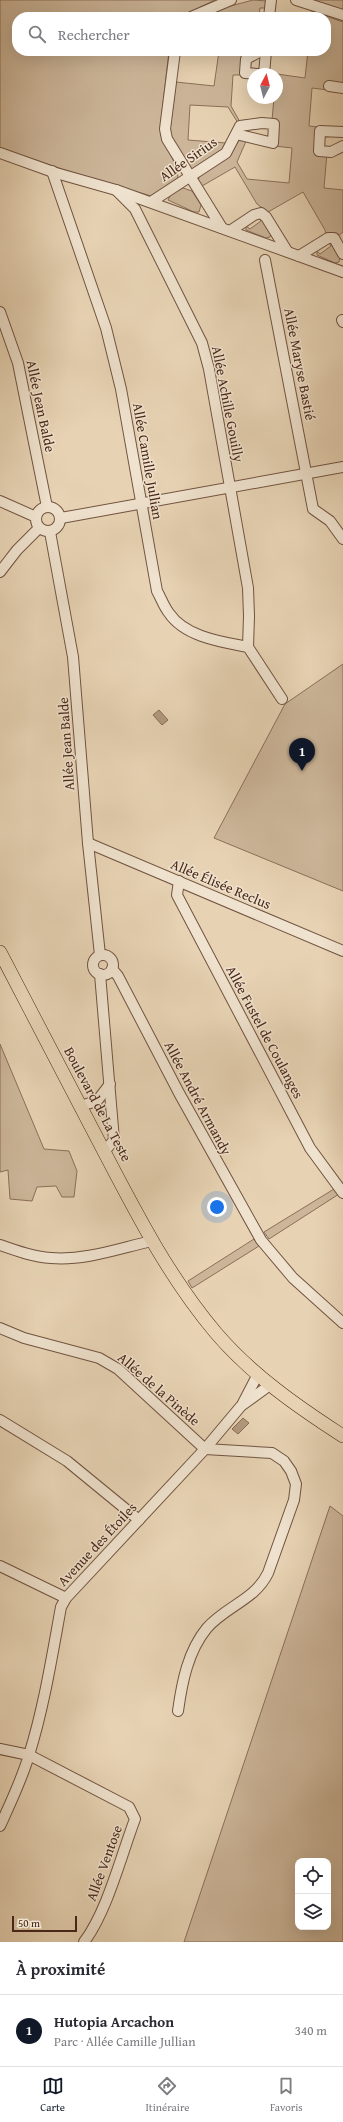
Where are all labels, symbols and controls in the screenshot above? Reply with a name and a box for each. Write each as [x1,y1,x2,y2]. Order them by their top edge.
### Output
search box [12,12,331,56]
icon: search [26,23,48,45]
text: Rechercher [58,24,130,45]
north arrow [247,68,283,104]
street label: Allée Sirius [155,132,221,186]
street label: Allée Maryse Bastié [279,306,321,422]
street label: Allée Achille Gouilly [207,344,249,464]
street label: Allée Jean Balde [21,358,61,454]
street label: Allée Camille Jullian [128,401,168,521]
street label: Allée Jean Balde [53,696,79,791]
pin: 1 [289,738,315,771]
street label: Allée Élisée Reclus [168,854,274,914]
street label: Allée Fustel de Coulanges [221,962,309,1102]
street label: Allée André Armandy [159,1037,237,1159]
street label: Boulevard de La Teste [59,1043,137,1165]
your location [207,1197,227,1217]
street label: Allée de la Pinède [113,1348,205,1431]
street label: Avenue des Étoiles [53,1498,141,1590]
street label: Allée Ventose [81,1822,127,1904]
map controls [295,1858,331,1930]
button: locate [295,1858,331,1894]
button: layers [295,1894,331,1930]
scale bar [12,1914,77,1933]
text: 50 m [18,1915,40,1931]
text: À proximité [16,1956,105,1981]
text: Hutopia Arcachon [54,2011,174,2032]
text: 1 [26,2021,32,2040]
text: 340 m [295,2021,327,2040]
text: Parc · Allée Camille Jullian [54,2032,195,2051]
tab: Carte [40,2075,65,2115]
tab: Itinéraire [145,2075,189,2115]
tab: Favoris [270,2075,303,2115]

